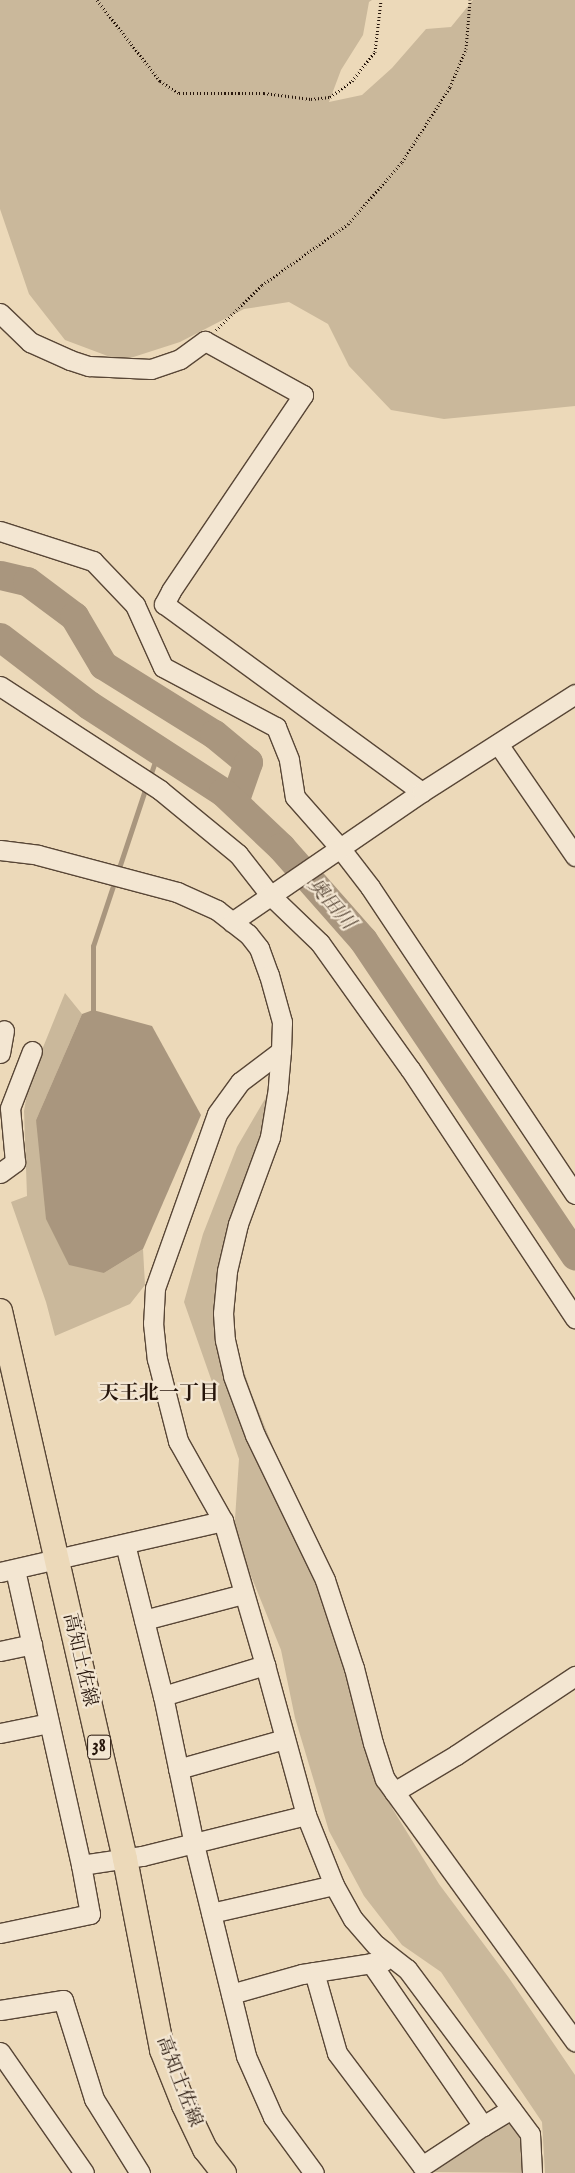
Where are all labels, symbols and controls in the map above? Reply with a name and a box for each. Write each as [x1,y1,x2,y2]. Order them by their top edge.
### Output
water label: 奥田川 [302,873,360,935]
district label: 天王北一丁目 [99,1381,219,1405]
street label: 高知土佐線 [57,1611,101,1709]
road number: 38 [86,1731,112,1762]
street label: 高知土佐線 [150,2034,206,2130]

